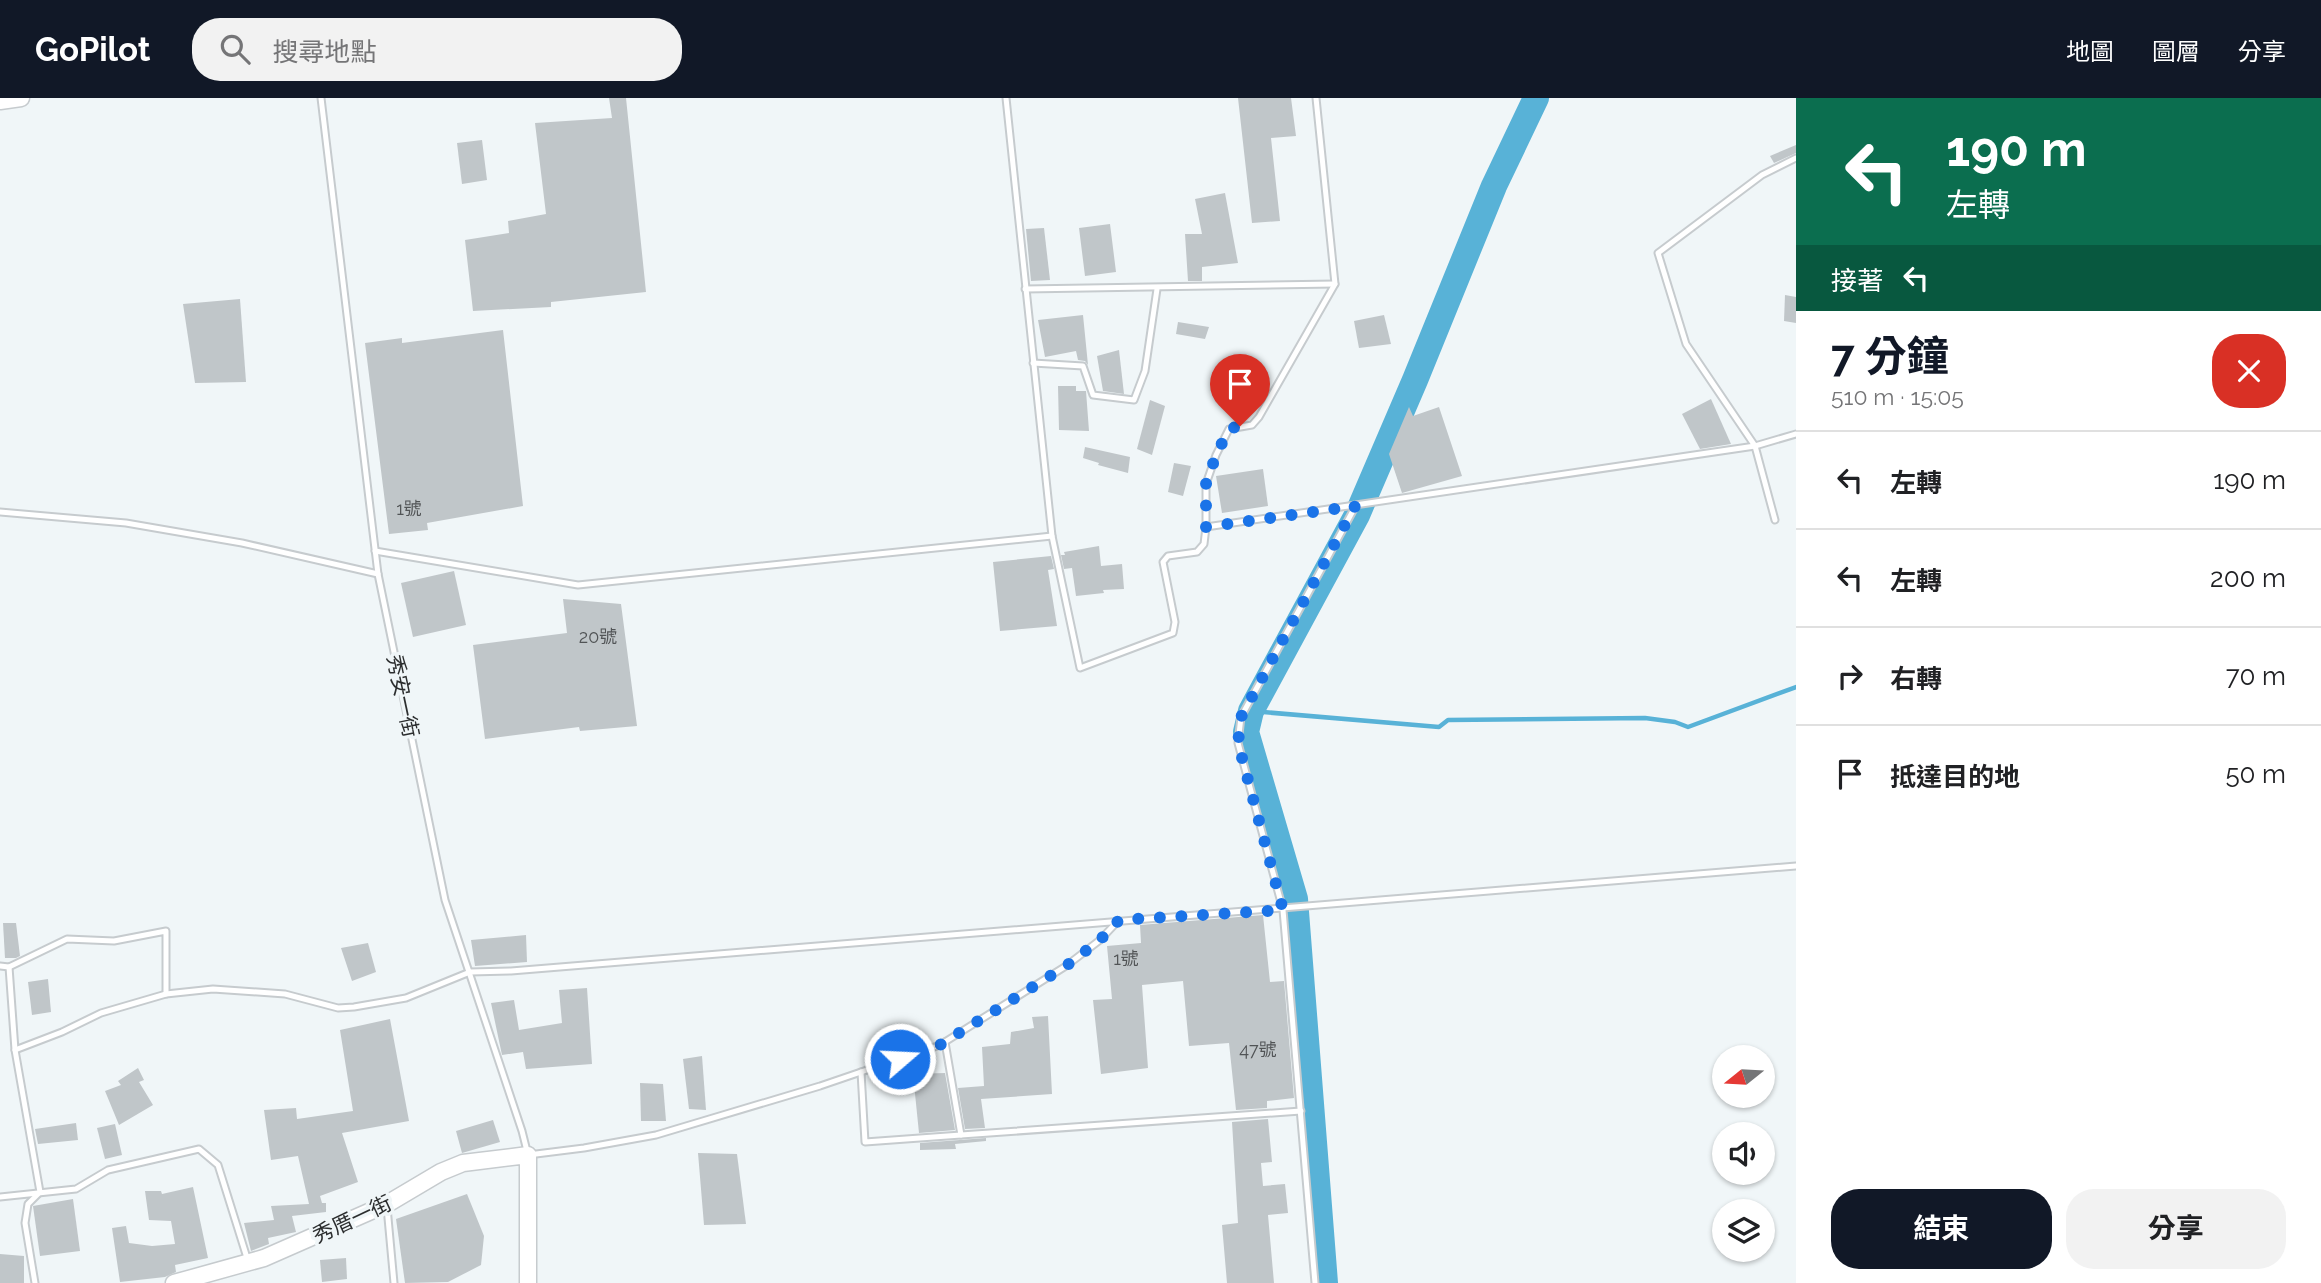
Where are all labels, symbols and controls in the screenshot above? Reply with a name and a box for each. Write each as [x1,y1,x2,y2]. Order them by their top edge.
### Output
search box [192,18,682,81]
text: GoPilot [35,30,150,69]
icon: search [216,30,254,68]
text: 搜尋地點 [272,37,376,67]
text: 地圖 [2066,37,2114,66]
text: 圖層 [2152,37,2200,66]
text: 分享 [2238,37,2286,66]
text: 190 m [1946,120,2087,177]
icon: left [1831,126,1922,217]
text: 左轉 [1946,186,2010,223]
icon: left [1897,259,1935,297]
text: 接著 [1831,266,1883,296]
text: 7 分鐘 [1831,332,1949,381]
button: close [2212,334,2286,408]
pin [1210,354,1270,426]
icon: arrive [1221,365,1259,403]
text: 510 m · 15:05 [1831,383,1964,410]
icon: left [1831,461,1869,499]
text: 190 m [2213,465,2286,495]
text: 左轉 [1890,468,1942,498]
house number: 1號 [396,498,422,519]
icon: left [1831,559,1869,597]
text: 200 m [2210,563,2286,593]
text: 左轉 [1890,566,1942,596]
house number: 20號 [579,626,617,647]
street label: 秀安一街 [382,652,424,740]
icon: right [1831,657,1869,695]
text: 70 m [2226,661,2286,691]
text: 右轉 [1890,664,1942,694]
icon: arrive [1831,755,1869,793]
text: 50 m [2225,759,2286,789]
text: 抵達目的地 [1890,762,2020,792]
house number: 1號 [1113,948,1139,969]
position arrow [863,1022,937,1096]
house number: 47號 [1239,1039,1277,1060]
north arrow [1712,1045,1774,1108]
map controls [1712,1045,1775,1262]
button: sound [1712,1122,1775,1185]
button: 結束 [1831,1189,2052,1269]
button: 分享 [2066,1189,2286,1269]
street label: 秀厝一街 [309,1190,395,1248]
button: layers [1712,1199,1775,1262]

